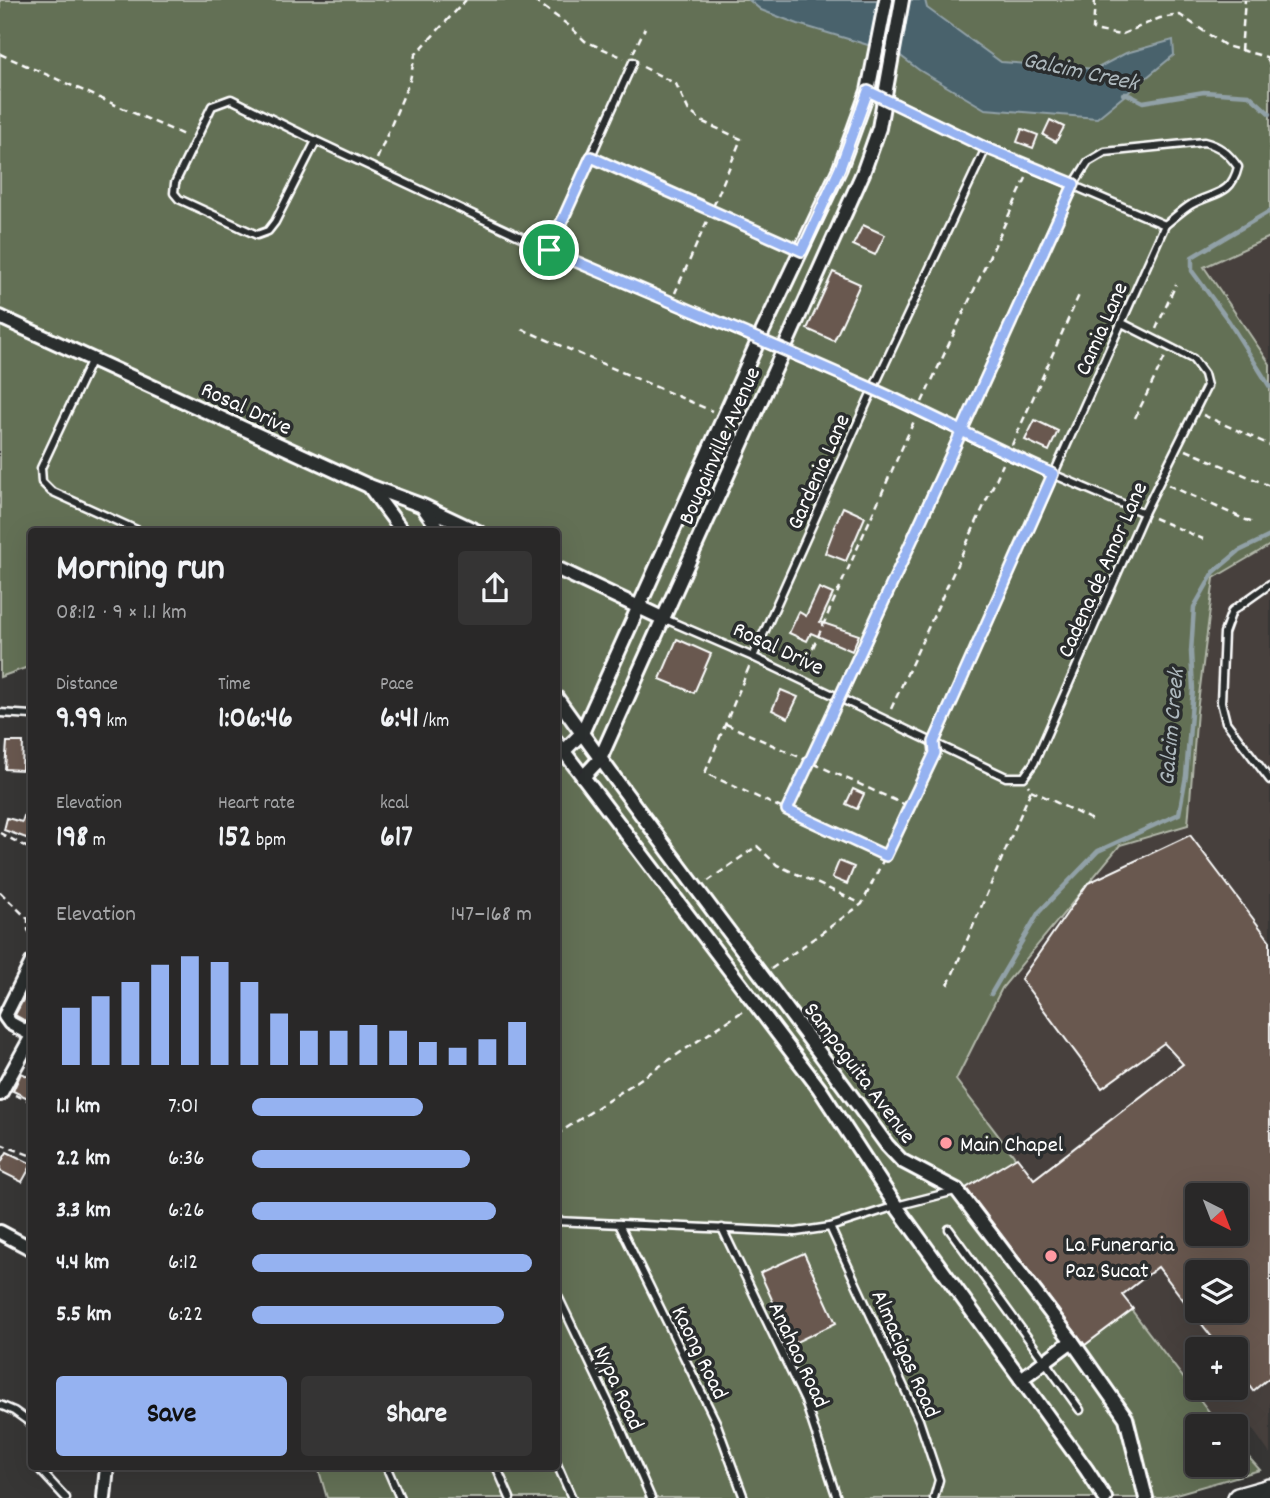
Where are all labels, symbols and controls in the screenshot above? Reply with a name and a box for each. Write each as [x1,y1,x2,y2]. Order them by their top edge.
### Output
water label: Galcim Creek [1020,44,1143,102]
pin [519,220,579,280]
icon: arrive [530,231,568,269]
street label: Camia Lane [1068,277,1138,381]
street label: Bougainville Avenue [672,362,771,531]
street label: Rosal Drive [195,375,296,446]
street label: Gardenia Lane [780,409,860,536]
street label: Cadena de Amor Lane [1051,477,1158,664]
text: Morning run [56,543,225,598]
button: share [458,551,532,625]
text: 08:12 · 9 × 1.1 km [56,597,187,630]
street label: Rosal Drive [727,615,828,686]
water label: Galcim Creek [1151,665,1195,787]
text: Distance [56,672,118,699]
text: Time [218,672,251,699]
text: Pace [380,672,414,699]
text: 9.99 [56,699,102,742]
text: 1:06:46 [218,699,293,742]
text: 6:41 [380,699,419,742]
text: km [102,709,127,736]
text: /km [419,709,449,736]
text: Elevation [56,791,122,818]
text: Heart rate [218,791,295,818]
text: kcal [380,791,409,818]
text: 198 [56,818,88,861]
text: 152 [218,818,252,861]
text: 617 [380,818,413,861]
text: m [88,828,106,855]
text: bpm [252,828,286,855]
text: Elevation [56,899,136,932]
text: 147–168 m [451,899,532,932]
street label: Sampaguita Avenue [794,996,922,1152]
text: 1.1 km [56,1091,100,1124]
text: 7:01 [168,1091,198,1124]
place label: Main Chapel [960,1130,1064,1163]
marker: Main Chapel [938,1135,954,1151]
text: 2.2 km [56,1143,110,1176]
text: 6:36 [168,1143,205,1176]
north arrow [1185,1183,1248,1246]
map controls [1185,1183,1248,1477]
text: 3.3 km [56,1195,111,1228]
text: 6:26 [168,1195,204,1228]
place label: La Funeraria Paz Sucat [1065,1230,1175,1289]
text: 4.4 km [56,1247,109,1280]
text: 6:12 [168,1247,198,1280]
marker: La Funeraria Paz Sucat [1043,1248,1059,1264]
button: layers [1185,1260,1248,1323]
street label: Almacigas Road [861,1285,947,1424]
street label: Anahao Road [758,1297,836,1414]
text: 5.5 km [56,1299,112,1332]
text: 6:22 [168,1299,203,1332]
street label: Kaong Road [661,1301,735,1406]
button: + [1185,1337,1248,1400]
street label: Nypa Road [583,1341,651,1436]
button: Save [56,1376,287,1456]
button: Share [301,1376,532,1456]
button: − [1185,1414,1248,1477]

